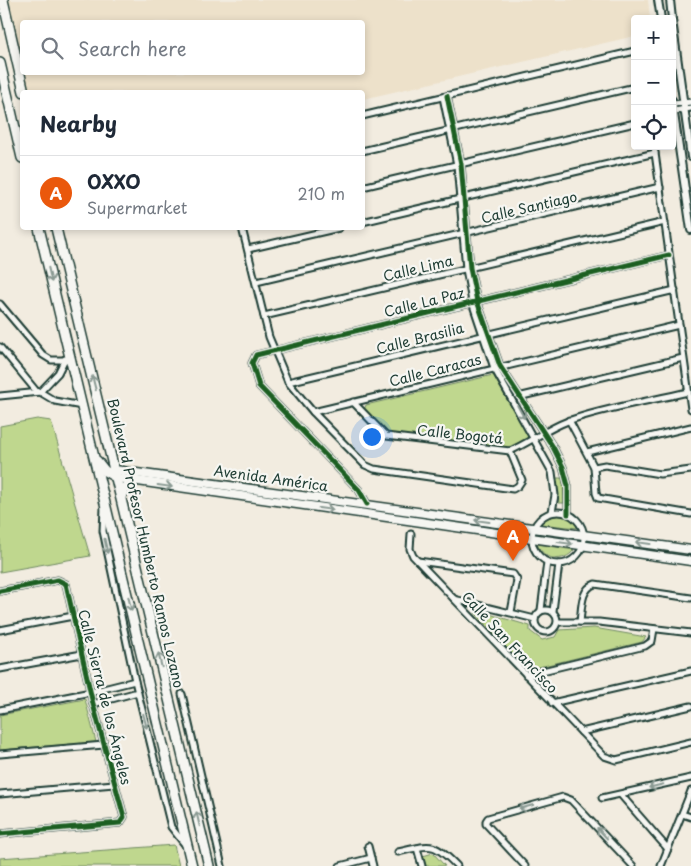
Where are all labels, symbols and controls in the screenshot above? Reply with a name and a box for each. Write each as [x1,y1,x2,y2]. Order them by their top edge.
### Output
map controls [631,15,676,150]
button: + [631,15,676,60]
search box [20,20,365,75]
icon: search [38,34,66,62]
text: Search here [78,34,187,62]
button: − [631,60,676,105]
button: locate [631,105,676,150]
text: Nearby [40,107,117,139]
text: OXXO [87,167,141,195]
text: A [50,181,62,205]
text: 210 m [297,181,345,205]
street label: Calle Santiago [479,186,579,228]
text: Supermarket [87,195,187,219]
street label: Calle Lima [381,250,455,286]
one-way arrow [46,266,55,282]
street label: Calle La Paz [382,282,467,322]
street label: Calle Brasilia [374,317,467,359]
street label: Calle Caracas [387,348,483,392]
one-way arrow [89,376,98,392]
street label: Boulevard Profesor Humberto Ramos Lozano [102,396,190,690]
one-way arrow [516,404,526,419]
street label: Calle Bogotá [416,419,504,449]
your location [359,424,385,450]
street label: Avenida América [212,460,330,496]
one-way arrow [157,481,173,491]
one-way arrow [317,504,333,514]
one-way arrow [474,516,490,526]
pin: A [497,520,529,561]
one-way arrow [102,537,111,553]
one-way arrow [556,538,572,548]
one-way arrow [635,538,651,548]
street label: Calle San Francisco [457,586,563,698]
one-way arrow [126,595,135,611]
street label: Calle Sierra de los Ángeles [73,607,137,787]
one-way arrow [155,653,164,669]
one-way arrow [141,713,150,729]
one-way arrow [648,782,664,791]
one-way arrow [519,803,535,812]
one-way arrow [193,811,202,827]
one-way arrow [596,827,608,839]

